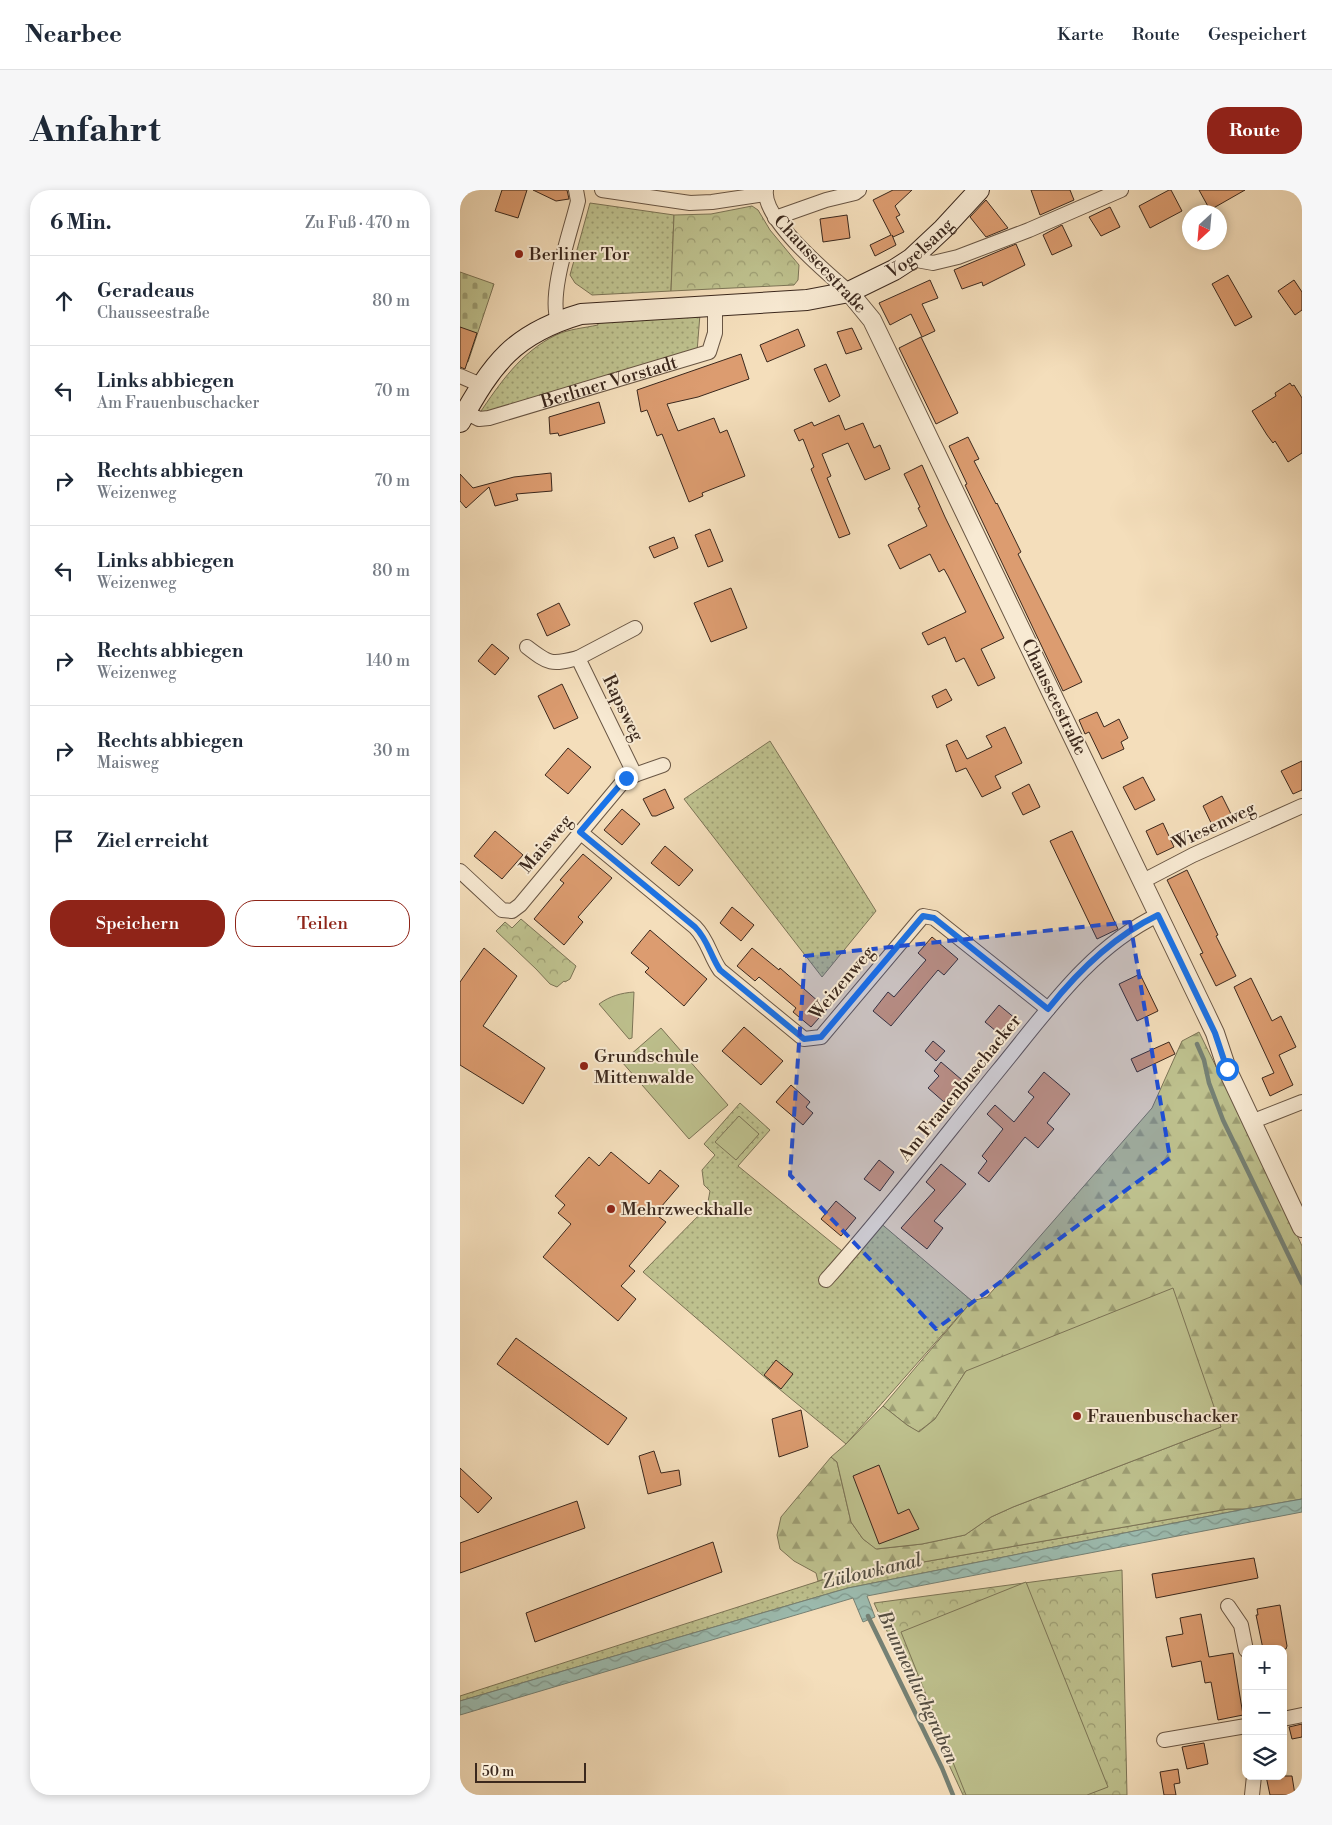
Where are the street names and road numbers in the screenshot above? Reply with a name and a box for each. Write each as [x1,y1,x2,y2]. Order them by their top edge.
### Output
street label: Chausseestraße [768,210,872,318]
street label: Vogelsang [882,213,959,284]
street label: Berliner Vorstadt [537,350,681,414]
street label: Chausseestraße [1016,635,1092,759]
street label: Rapsweg [597,671,649,746]
street label: Wiesenweg [1168,796,1260,856]
street label: Maisweg [515,809,578,878]
street label: Weizenweg [804,941,880,1025]
street label: Am Frauenbuschacker [893,1010,1027,1167]

